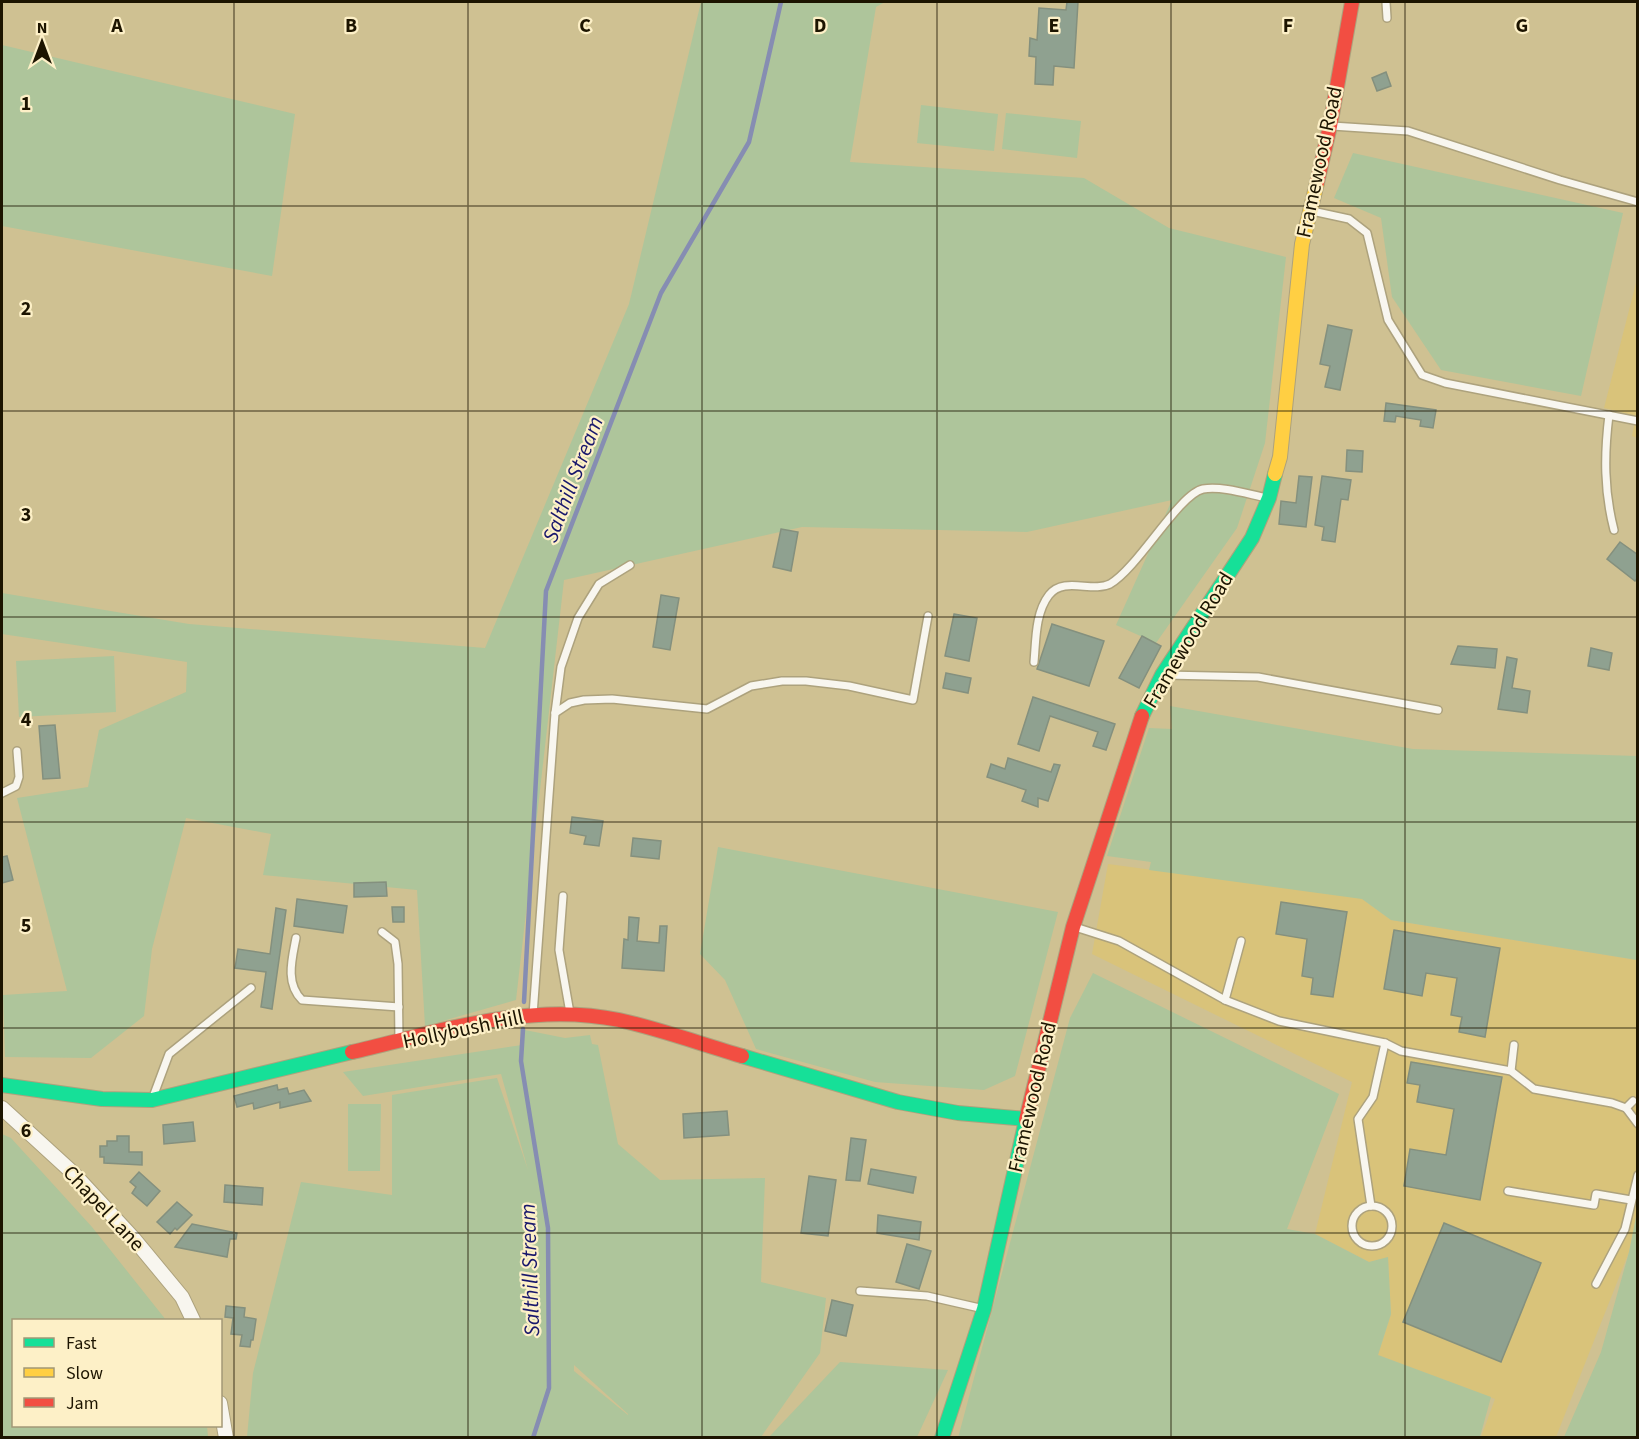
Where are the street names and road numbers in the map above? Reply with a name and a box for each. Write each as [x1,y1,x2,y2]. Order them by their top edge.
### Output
street label: Framewood Road [1288,84,1350,240]
street label: Framewood Road [1135,566,1241,714]
street label: Hollybush Hill [400,1002,526,1056]
street label: Framewood Road [1000,1019,1064,1175]
street label: Chapel Lane [56,1158,152,1258]

